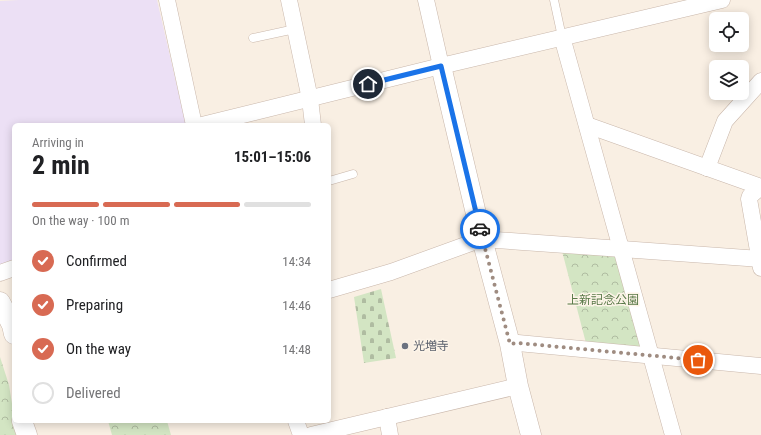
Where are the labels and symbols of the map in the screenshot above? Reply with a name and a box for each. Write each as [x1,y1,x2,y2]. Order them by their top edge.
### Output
pin [351,67,385,101]
courier [460,209,500,249]
park label: 上新記念公園 [567,293,639,307]
place label: 光増寺 [413,339,449,353]
marker: 光増寺 [400,341,410,351]
pin [681,343,715,377]

